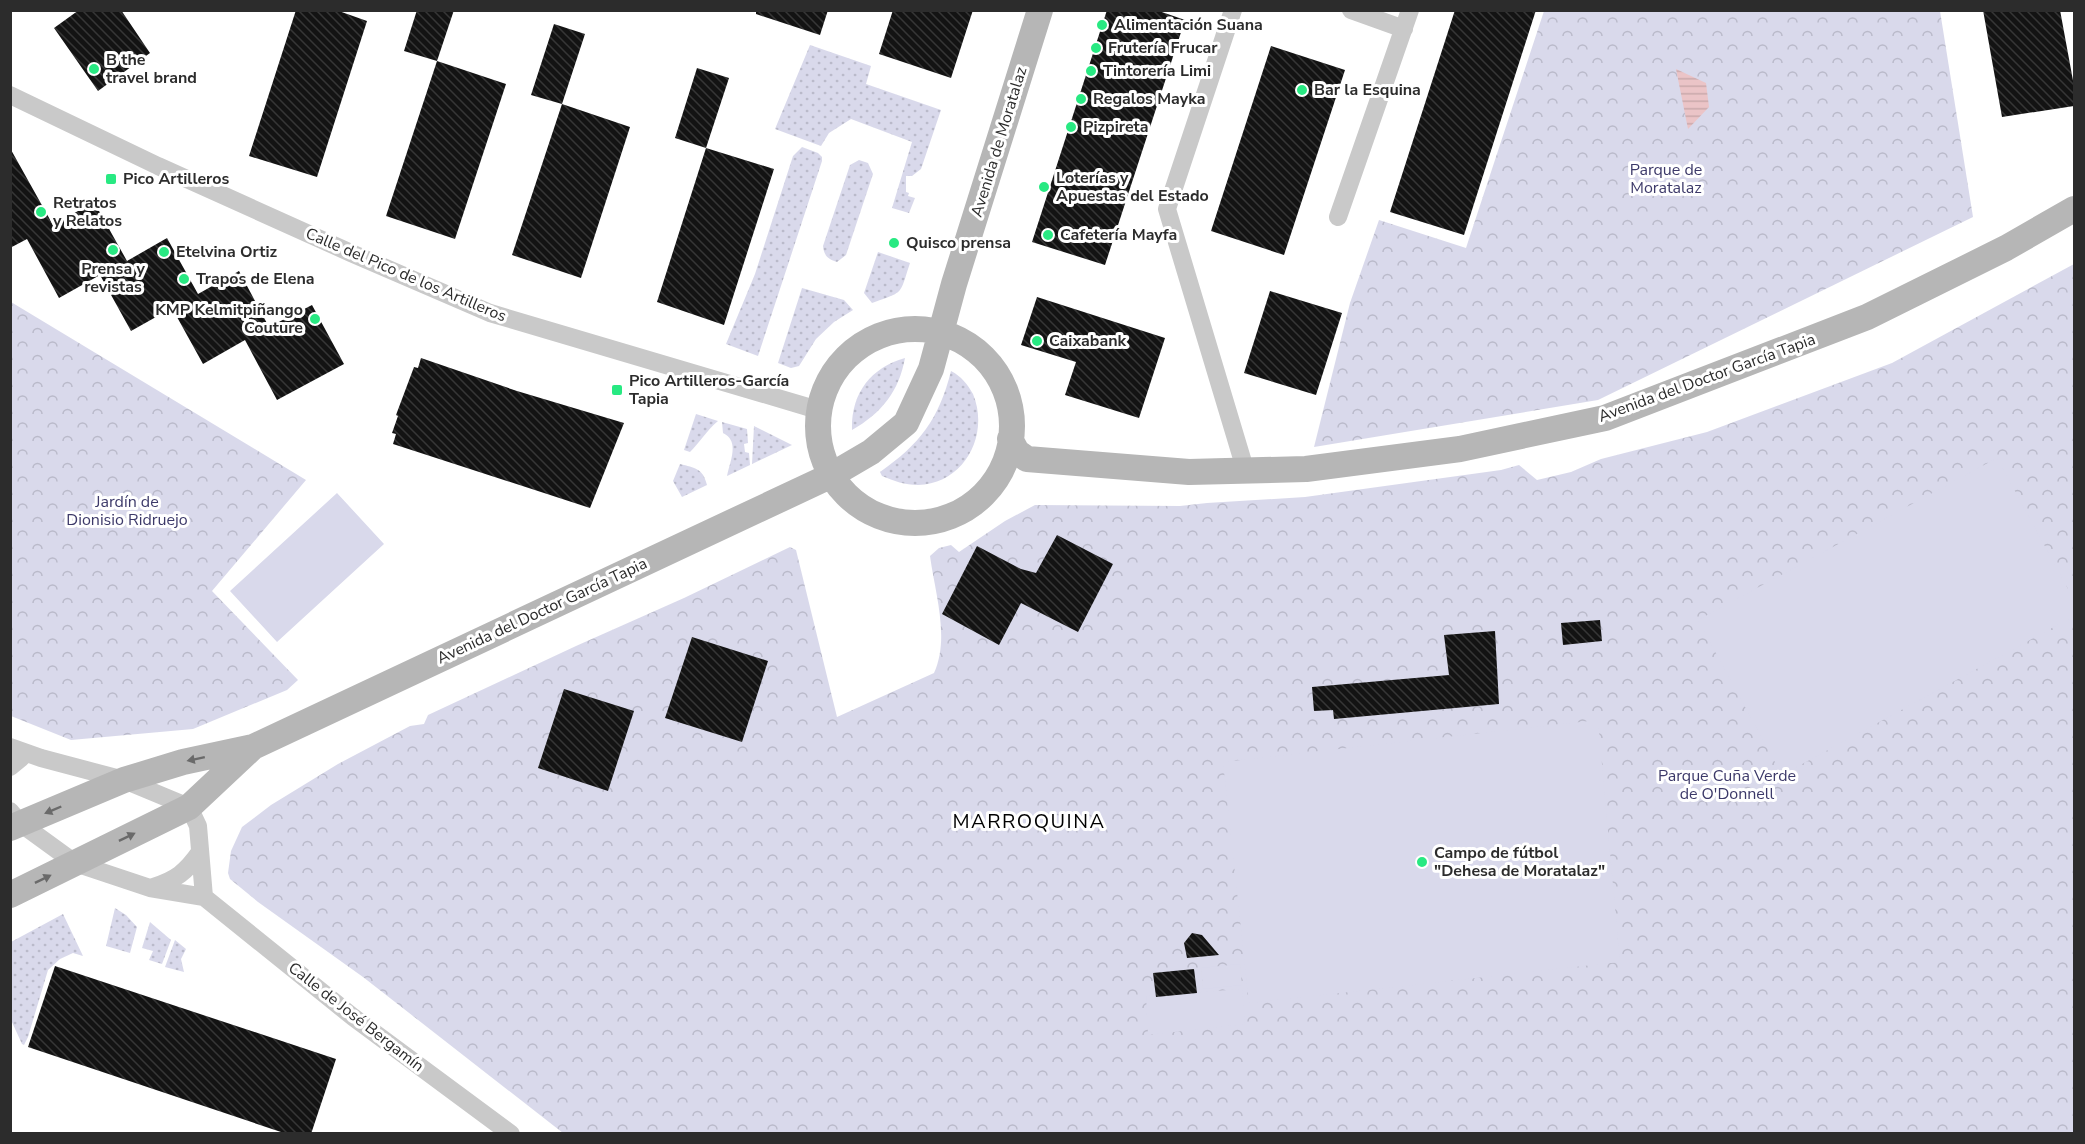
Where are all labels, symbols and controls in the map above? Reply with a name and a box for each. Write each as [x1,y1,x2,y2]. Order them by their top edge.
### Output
place label: Alimentación Suana [1114,14,1263,36]
marker: Alimentación Suana [1095,18,1109,32]
place label: Frutería Frucar [1108,37,1218,59]
marker: Frutería Frucar [1089,41,1103,55]
place label: B the travel brand [106,49,197,89]
place label: Tintorería Limi [1103,60,1211,82]
marker: B the travel brand [87,62,101,76]
street label: Avenida de Moratalaz [966,64,1032,220]
marker: Tintorería Limi [1084,64,1098,78]
place label: Bar la Esquina [1314,79,1421,101]
marker: Bar la Esquina [1295,83,1309,97]
place label: Regalos Mayka [1093,88,1205,110]
marker: Regalos Mayka [1074,92,1088,106]
place label: Pizpireta [1083,116,1148,138]
marker: Pizpireta [1064,120,1078,134]
park label: Parque de Moratalaz [1630,159,1702,199]
place label: Loterías y Apuestas del Estado [1056,167,1209,207]
place label: Pico Artilleros [123,168,229,190]
marker: Pico Artilleros [104,172,118,186]
marker: Loterías y Apuestas del Estado [1037,180,1051,194]
place label: Retratos y Relatos [52,192,122,232]
marker: Retratos y Relatos [34,205,48,219]
street label: Calle del Pico de los Artilleros [302,223,510,327]
place label: Cafetería Mayfa [1060,224,1177,246]
marker: Cafetería Mayfa [1041,228,1055,242]
place label: Quisco prensa [906,232,1011,254]
marker: Quisco prensa [887,236,901,250]
place label: Etelvina Ortiz [176,241,278,263]
marker: Prensa y revistas [106,243,120,257]
marker: Etelvina Ortiz [157,245,171,259]
place label: Prensa y revistas [81,258,145,298]
place label: Trapos de Elena [196,268,315,290]
marker: Trapos de Elena [177,272,191,286]
place label: KMP Kelmitpiñango Couture [155,299,303,339]
marker: KMP Kelmitpiñango Couture [308,312,322,326]
street label: Avenida del Doctor García Tapia [1595,328,1819,428]
place label: Caixabank [1049,330,1127,352]
marker: Caixabank [1030,334,1044,348]
place label: Pico Artilleros-García Tapia [629,370,789,410]
marker: Pico Artilleros-García Tapia [610,383,624,397]
park label: Jardín de Dionisio Ridruejo [66,491,188,531]
street label: Avenida del Doctor García Tapia [433,553,651,669]
one-way arrow [187,755,205,765]
park label: Parque Cuña Verde de O'Donnell [1658,765,1796,805]
one-way arrow [44,806,62,815]
district label: MARROQUINA [952,808,1106,835]
one-way arrow [119,833,136,842]
place label: Campo de fútbol "Dehesa de Moratalaz" [1434,842,1605,882]
marker: Campo de fútbol "Dehesa de Moratalaz" [1415,855,1429,869]
one-way arrow [34,875,51,884]
street label: Calle de José Bergamín [284,957,428,1077]

